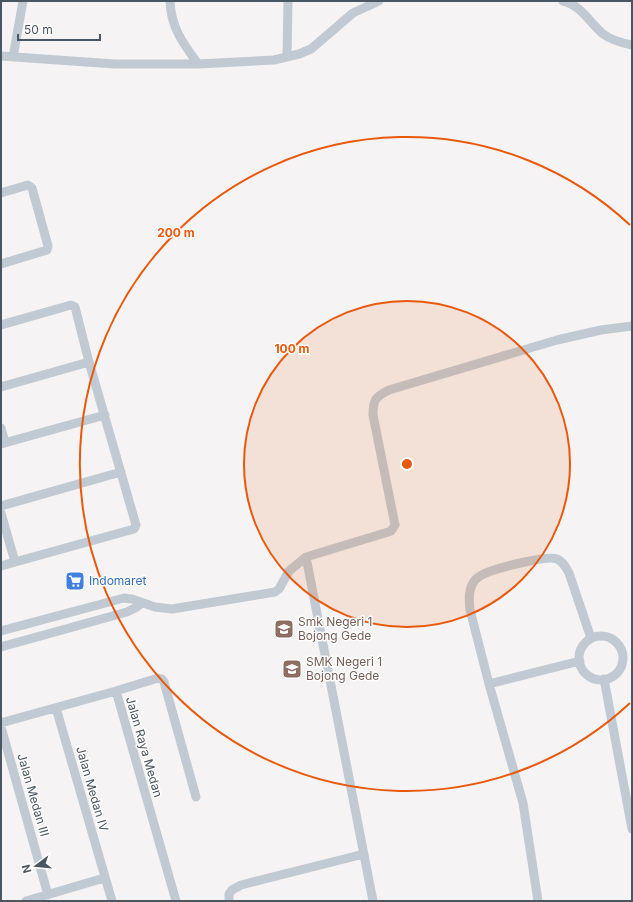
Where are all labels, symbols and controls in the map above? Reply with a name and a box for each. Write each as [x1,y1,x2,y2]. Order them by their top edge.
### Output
scale bar [18,16,100,42]
text: 50 m [24,22,53,37]
text: 200 m [157,225,195,240]
text: 100 m [274,341,310,356]
centre of rings [400,457,414,471]
supermarket icon: Indomaret [64,570,86,592]
place label: Indomaret [89,573,146,588]
place label: Smk Negeri 1 Bojong Gede [298,614,372,643]
school or university icon: Smk Negeri 1 Bojong Gede [273,618,295,640]
place label: SMK Negeri 1 Bojong Gede [306,654,382,683]
school or university icon: SMK Negeri 1 Bojong Gede [281,658,303,680]
street label: Jalan Raya Medan [123,695,166,799]
street label: Jalan Medan IV [73,745,112,833]
street label: Jalan Medan III [14,752,53,838]
north arrow [16,846,56,886]
text: N [19,863,34,875]

